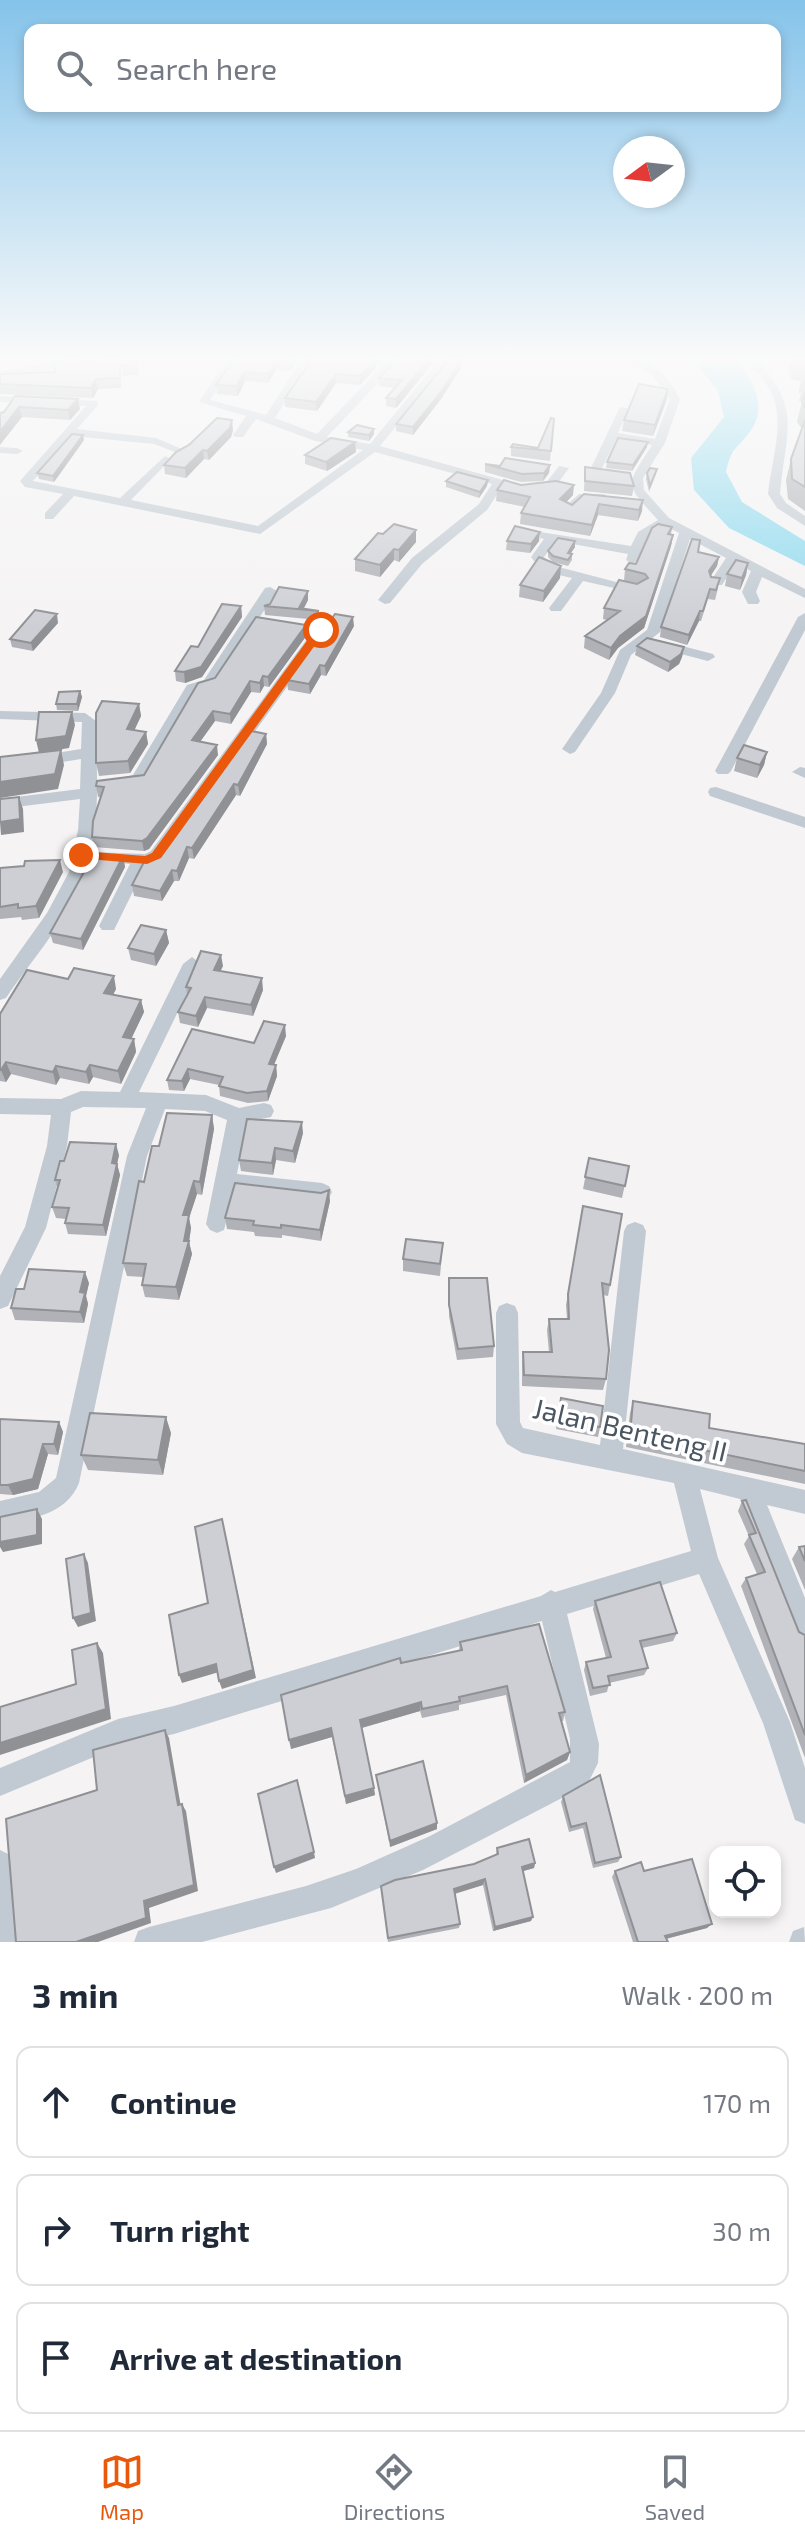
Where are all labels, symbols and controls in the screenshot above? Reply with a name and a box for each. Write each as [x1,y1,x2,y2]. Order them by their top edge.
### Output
search box [24,24,781,112]
icon: search [52,46,96,90]
text: Search here [116,50,277,86]
north arrow [613,136,685,208]
route start [303,612,339,648]
route end [63,837,99,873]
street label: Jalan Benteng II [530,1390,731,1468]
map controls [709,1846,781,1918]
button: locate [709,1846,781,1918]
text: 3 min [32,1974,118,2015]
text: Walk · 200 m [621,1979,773,2010]
icon: ahead [34,2080,78,2124]
text: Continue [110,2084,237,2120]
text: 170 m [703,2087,771,2118]
icon: right [34,2208,78,2252]
text: Turn right [110,2212,250,2248]
text: 30 m [712,2215,771,2246]
icon: arrive [34,2336,78,2380]
text: Arrive at destination [110,2340,402,2376]
tab: Map [100,2450,144,2524]
tab: Directions [344,2450,445,2524]
tab: Saved [645,2450,705,2524]

